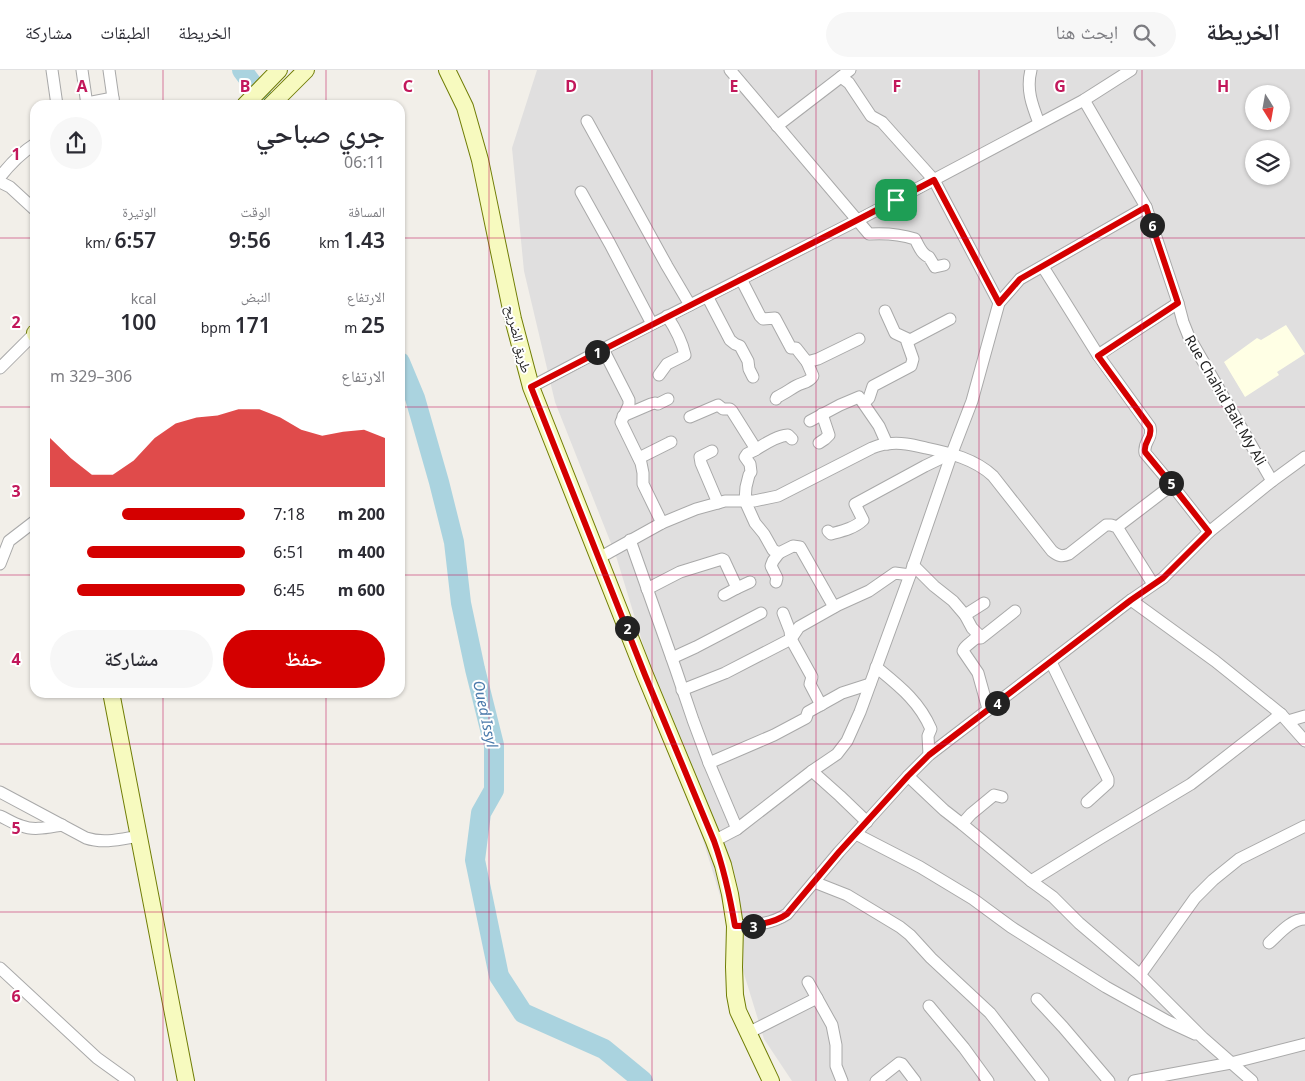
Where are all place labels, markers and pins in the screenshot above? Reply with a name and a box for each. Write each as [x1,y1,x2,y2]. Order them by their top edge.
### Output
pin [875,179,917,221]
pin: 6 [1140,212,1164,238]
pin: 1 [584,340,610,364]
pin: 5 [1158,470,1184,496]
pin: 2 [614,616,640,640]
pin: 4 [984,690,1010,716]
pin: 3 [740,914,766,938]

